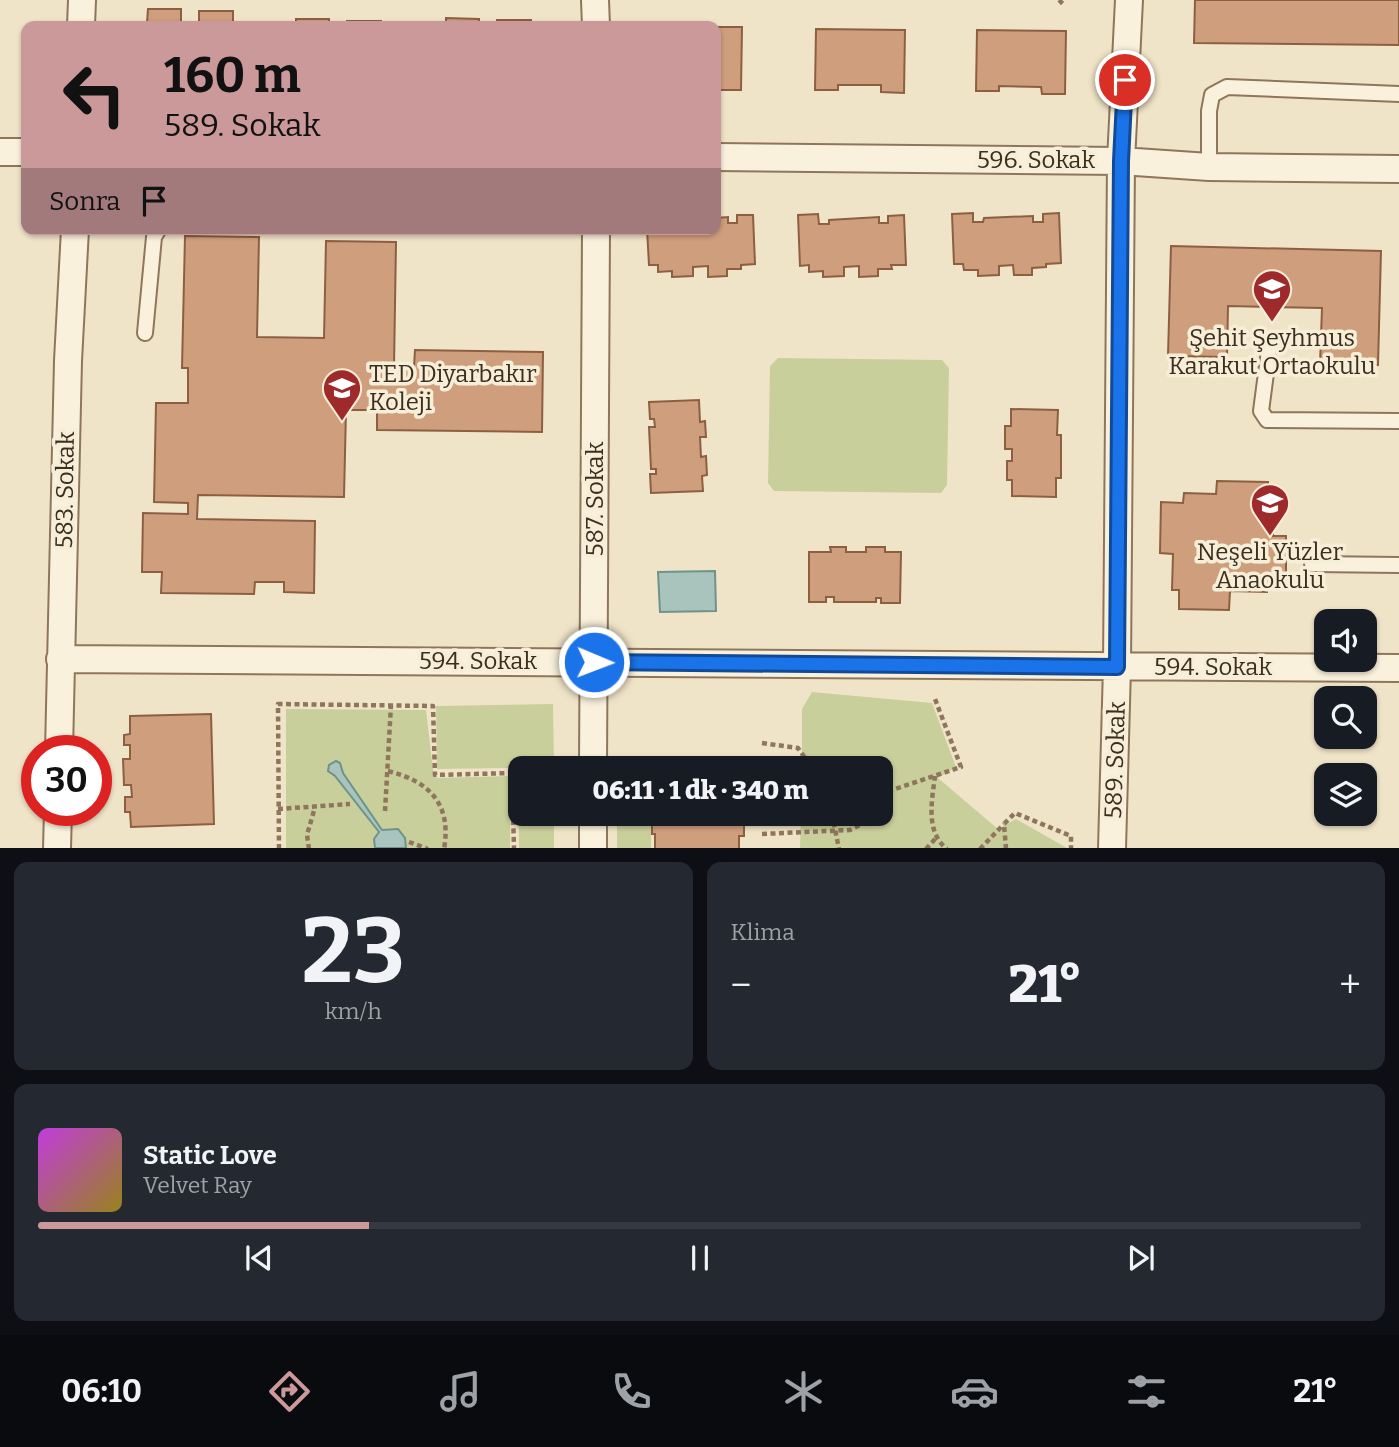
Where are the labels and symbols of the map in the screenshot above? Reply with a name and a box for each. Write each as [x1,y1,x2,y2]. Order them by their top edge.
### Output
pin [1095,50,1155,110]
street label: 596. Sokak [977,146,1095,174]
school or university icon: Şehit Şeyhmus Karakut Ortaokulu [1251,268,1293,323]
place label: Şehit Şeyhmus Karakut Ortaokulu [1168,324,1376,380]
place label: TED Diyarbakır Koleji [369,360,537,416]
school or university icon: TED Diyarbakır Koleji [321,367,363,422]
street label: 583. Sokak [50,431,80,549]
street label: 587. Sokak [581,441,609,556]
school or university icon: Neşeli Yüzler Anaokulu [1249,482,1291,537]
place label: Neşeli Yüzler Anaokulu [1197,538,1344,594]
position arrow [557,625,631,699]
street label: 594. Sokak [419,647,537,675]
street label: 594. Sokak [1154,653,1272,681]
street label: 589. Sokak [1099,700,1131,819]
speed limit sign: 30 [21,735,112,826]

